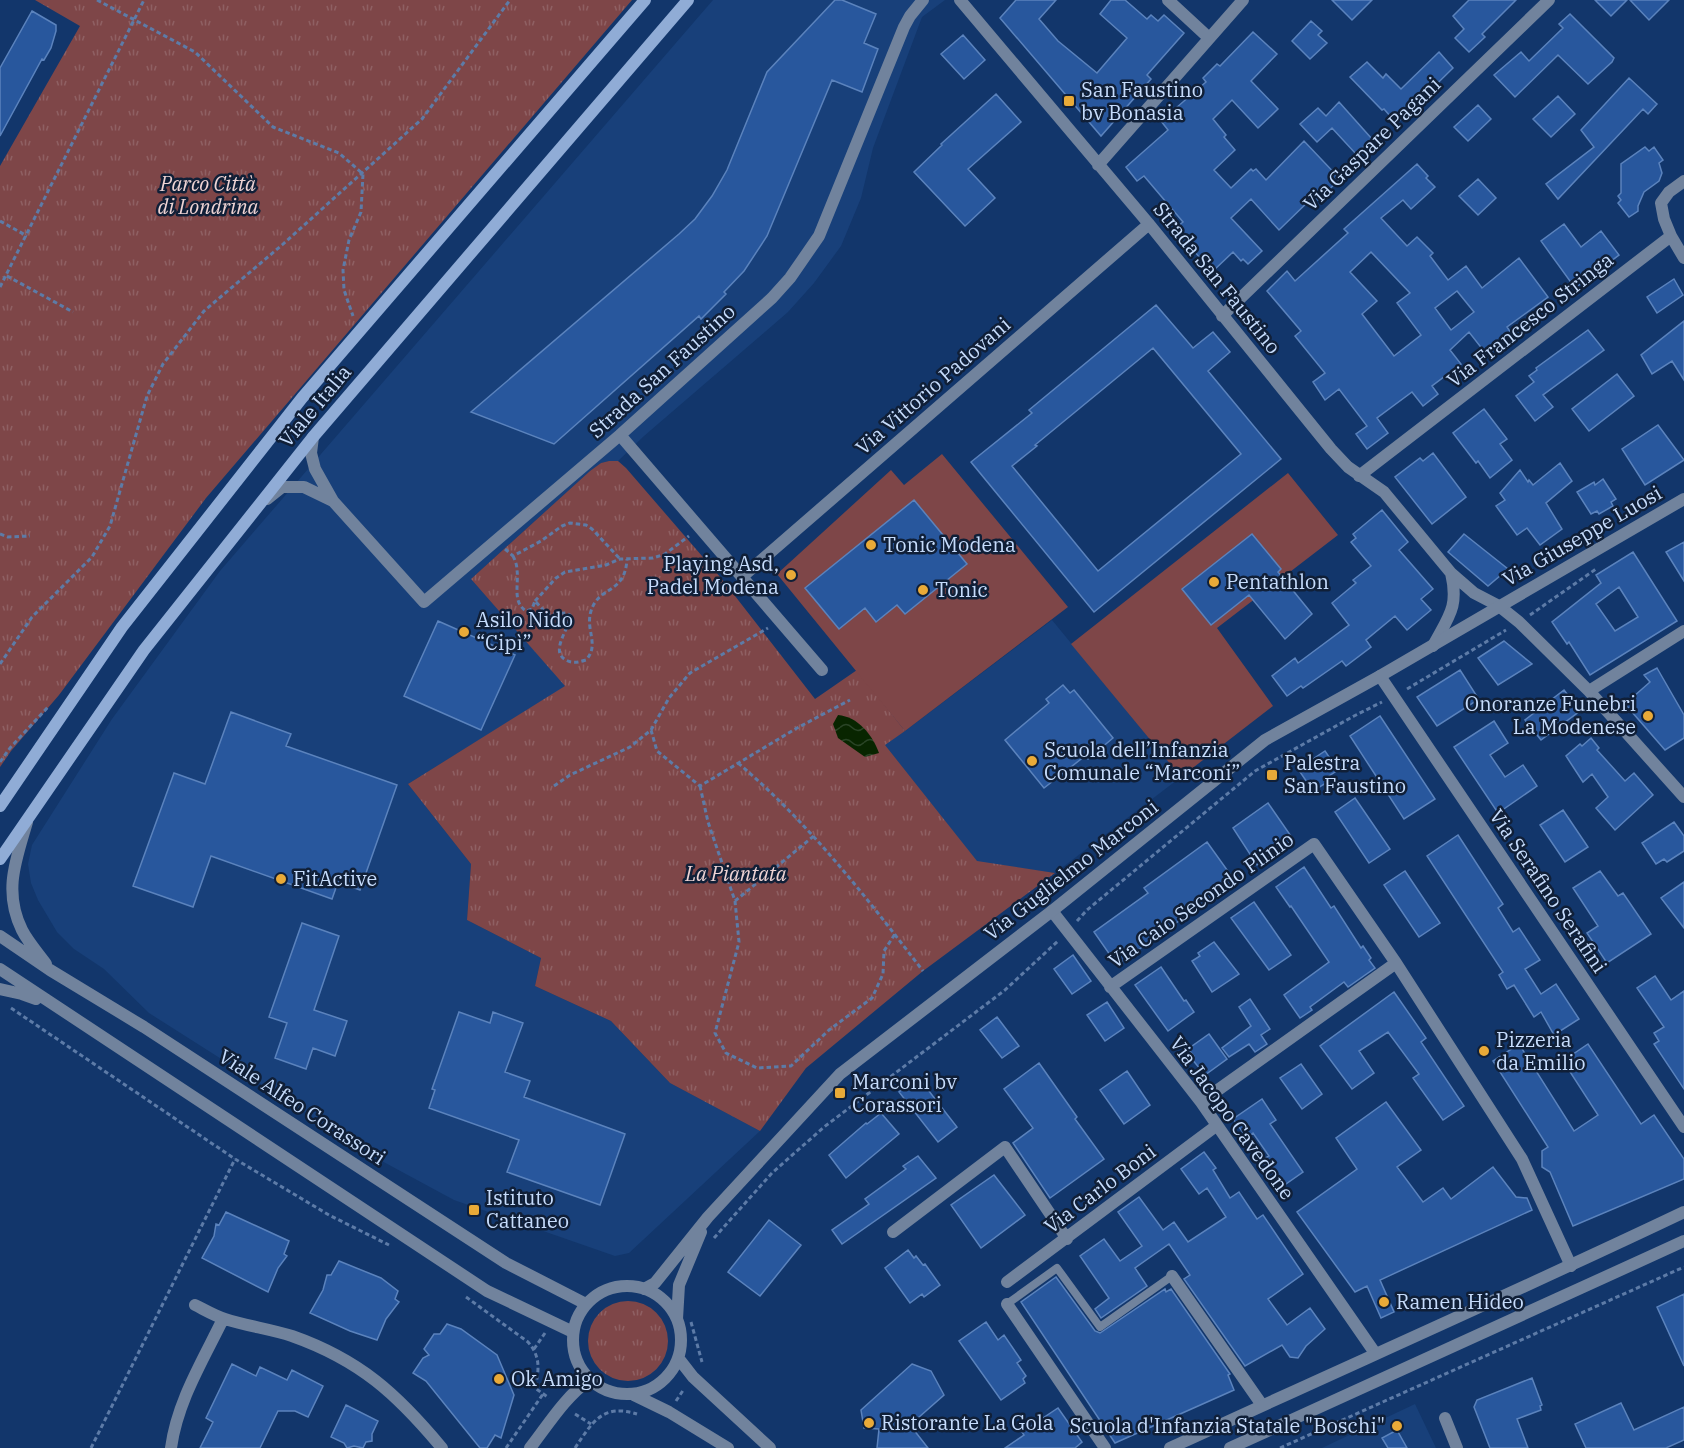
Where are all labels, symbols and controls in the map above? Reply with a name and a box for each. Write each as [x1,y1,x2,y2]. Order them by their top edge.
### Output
street label: Via Gaspare Pagani [1297,71,1446,216]
place label: San Faustino bv Bonasia [1081,76,1203,126]
marker: San Faustino bv Bonasia [1062,94,1076,108]
park label: Parco Città di Londrina [158,170,259,220]
street label: Strada San Faustino [1148,196,1287,359]
street label: Via Francesco Stringa [1441,246,1619,393]
street label: Strada San Faustino [583,298,741,444]
street label: Via Vittorio Padovani [849,311,1016,460]
street label: Viale Italia [272,359,357,453]
street label: Via Giuseppe Luosi [1497,479,1666,592]
place label: Tonic Modena [883,531,1016,558]
marker: Tonic Modena [864,538,878,552]
place label: Playing Asd, Padel Modena [647,550,779,600]
marker: Playing Asd, Padel Modena [784,568,798,582]
place label: Pentathlon [1226,568,1329,595]
marker: Pentathlon [1207,575,1221,589]
place label: Tonic [935,576,988,603]
marker: Tonic [916,583,930,597]
place label: Asilo Nido “Cipì” [476,606,573,656]
marker: Asilo Nido “Cipì” [457,625,471,639]
place label: Onoranze Funebri La Modenese [1465,690,1636,740]
marker: Onoranze Funebri La Modenese [1641,709,1655,723]
place label: Scuola dell’Infanzia Comunale “Marconi” [1044,736,1241,786]
place label: Palestra San Faustino [1284,749,1406,799]
marker: Scuola dell’Infanzia Comunale “Marconi” [1025,754,1039,768]
marker: Palestra San Faustino [1265,768,1279,782]
street label: Via Guglielmo Marconi [978,793,1163,946]
street label: Via Serafino Serafini [1483,804,1613,978]
street label: Via Caio Secondo Plinio [1103,825,1299,974]
park label: La Piantata [684,860,787,887]
place label: FitActive [293,865,377,892]
marker: FitActive [274,872,288,886]
place label: Pizzeria da Emilio [1496,1026,1585,1076]
street label: Via Jacopo Cavedone [1164,1030,1301,1205]
street label: Viale Alfeo Corassori [214,1042,391,1171]
marker: Pizzeria da Emilio [1477,1044,1491,1058]
place label: Marconi bv Corassori [852,1068,957,1118]
marker: Marconi bv Corassori [833,1086,847,1100]
street label: Via Carlo Boni [1038,1138,1161,1239]
place label: Istituto Cattaneo [486,1184,569,1234]
marker: Istituto Cattaneo [467,1203,481,1217]
place label: Ramen Hideo [1396,1288,1524,1315]
marker: Ramen Hideo [1377,1295,1391,1309]
place label: Ok Amigo [511,1365,603,1392]
marker: Ok Amigo [492,1372,506,1386]
place label: Ristorante La Gola [881,1409,1054,1436]
place label: Scuola d'Infanzia Statale "Boschi" [1069,1412,1385,1439]
marker: Ristorante La Gola [862,1416,876,1430]
marker: Scuola d'Infanzia Statale "Boschi" [1390,1419,1404,1433]

